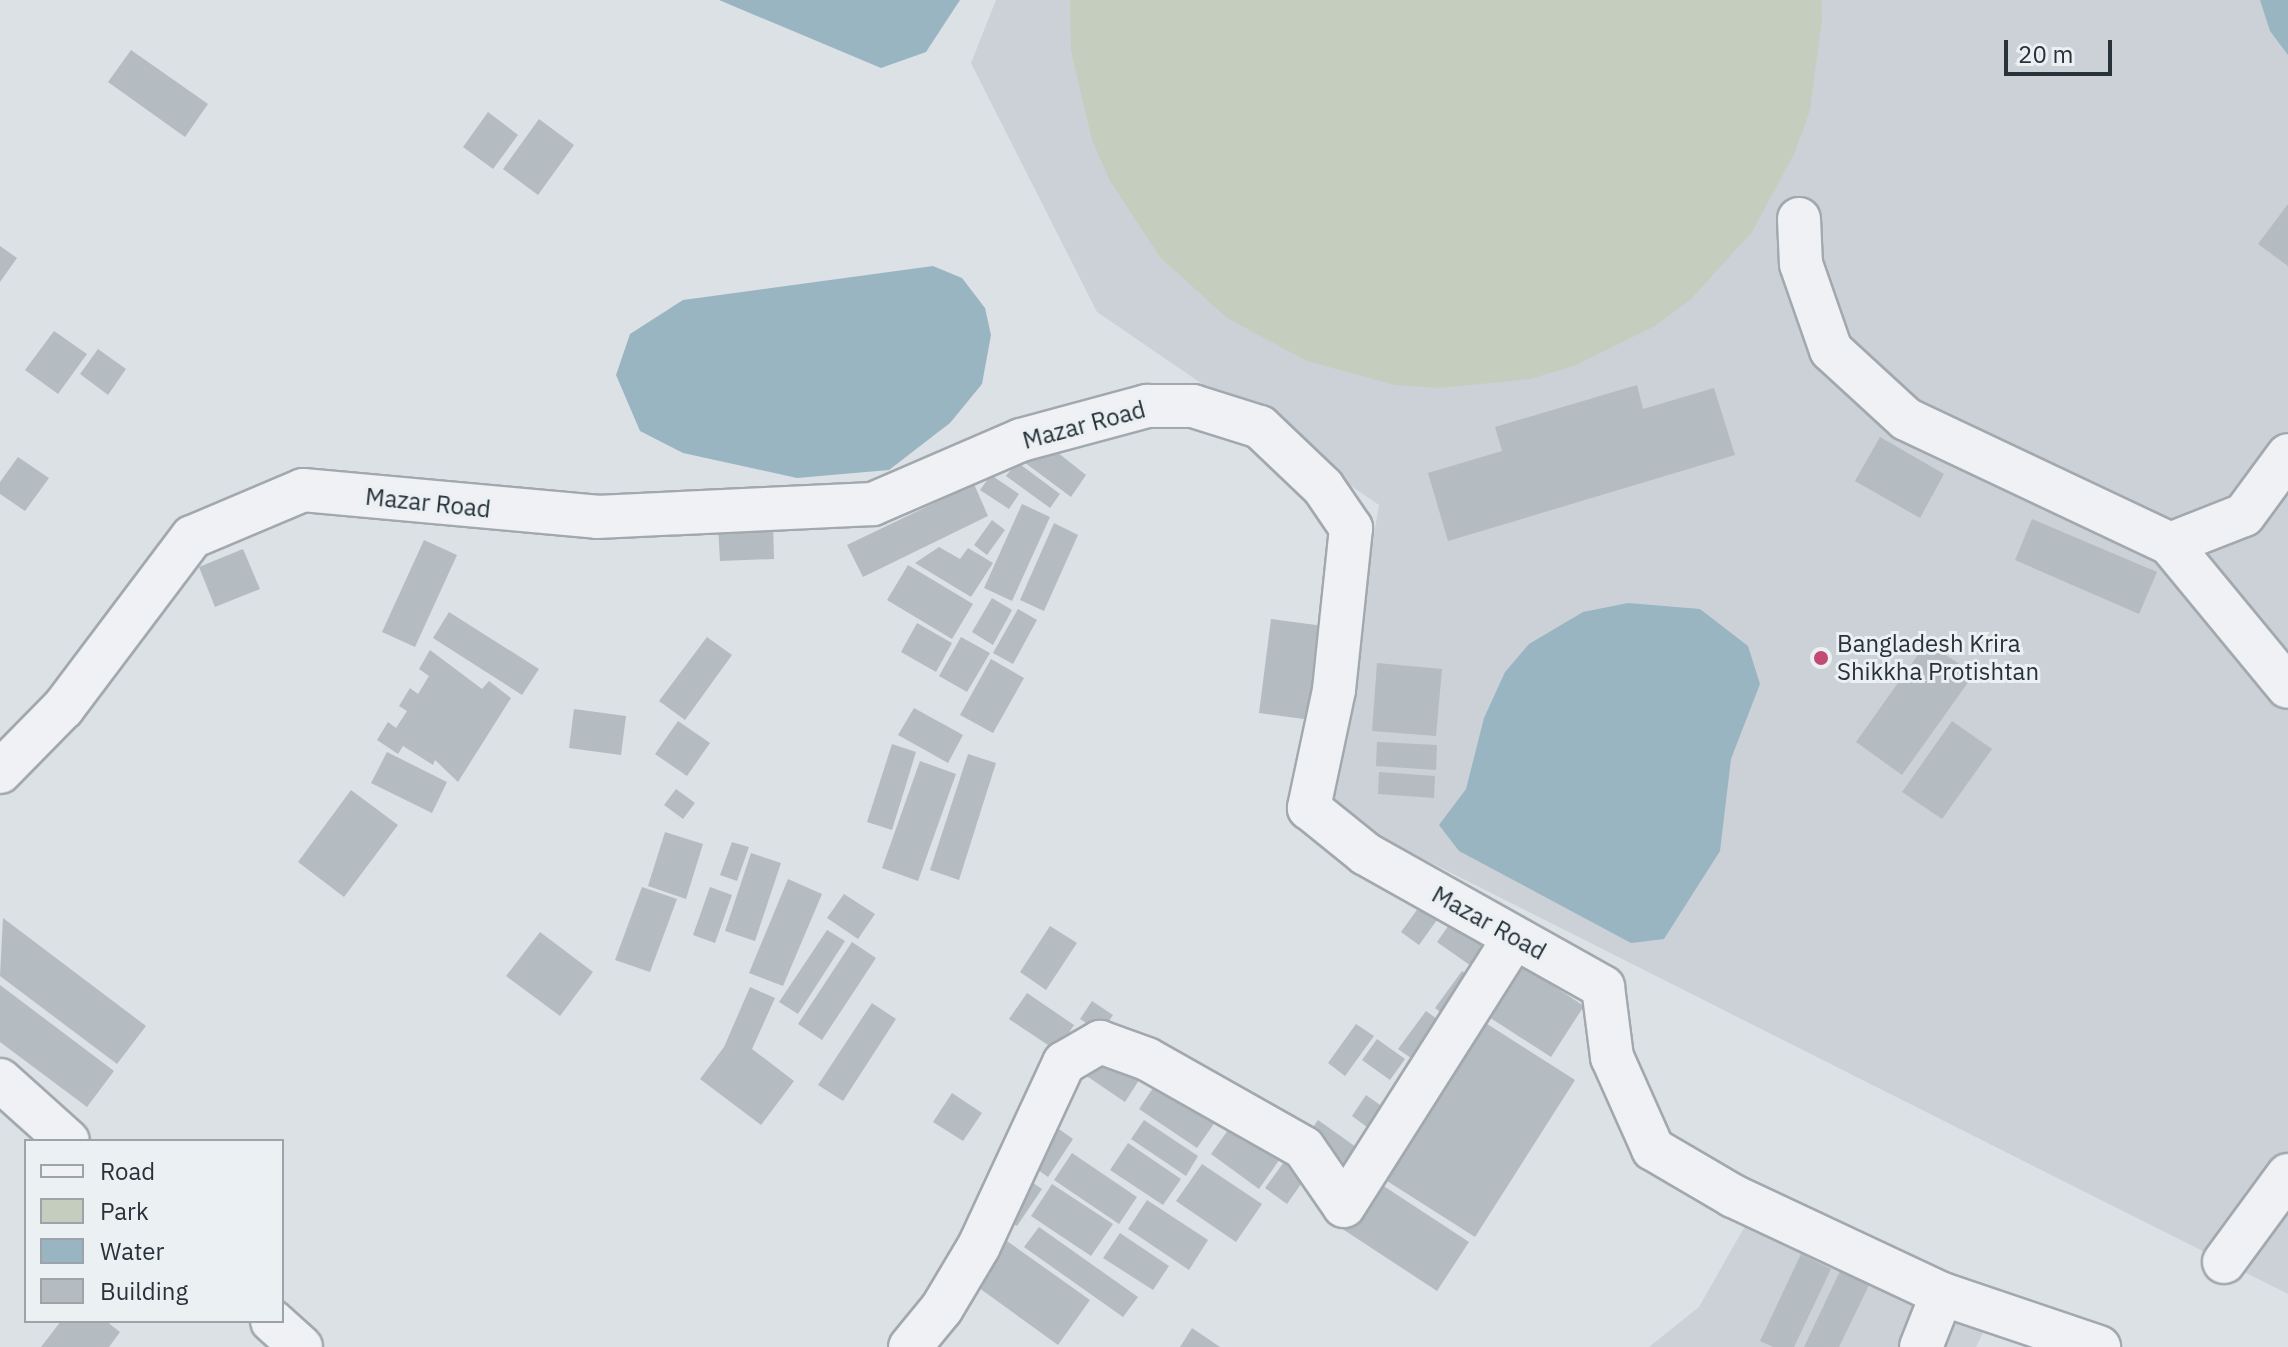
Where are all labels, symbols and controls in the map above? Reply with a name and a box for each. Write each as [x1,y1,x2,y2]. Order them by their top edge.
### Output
scale bar [2008,24,2116,74]
text: 20 m [2018,38,2073,70]
street label: Mazar Road [1019,395,1149,455]
street label: Mazar Road [364,482,492,524]
place label: Bangladesh Krira Shikkha Protishtan [1837,630,2039,686]
marker: Bangladesh Krira Shikkha Protishtan [1812,649,1830,667]
street label: Mazar Road [1427,880,1551,966]
legend [24,1139,284,1323]
text: Road [100,1155,155,1187]
text: Park [100,1195,149,1227]
text: Water [100,1235,164,1267]
text: Building [100,1275,188,1307]

